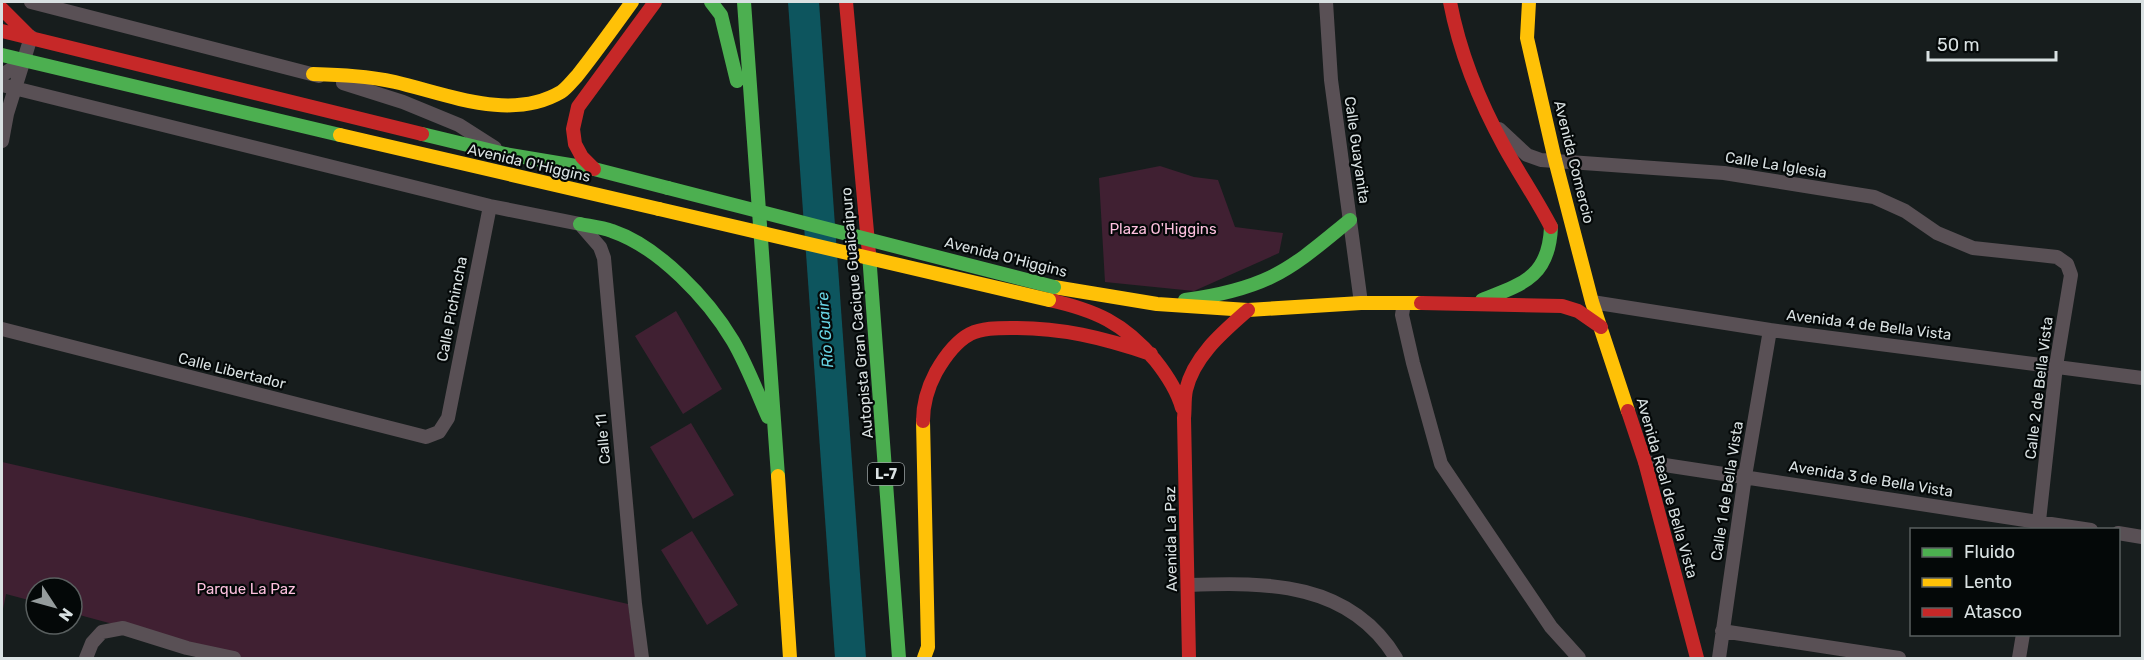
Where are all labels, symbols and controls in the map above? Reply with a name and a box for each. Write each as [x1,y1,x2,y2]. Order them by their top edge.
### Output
scale bar [1928,24,2056,62]
text: 50 m [1937,34,1980,56]
street label: Calle Guayanita [1341,95,1373,205]
street label: Avenida Comercio [1550,99,1598,225]
street label: Avenida O'Higgins [466,140,593,186]
street label: Calle La Iglesia [1724,148,1828,182]
street label: Autopista Gran Cacique Guaicaipuro [837,187,877,439]
park label: Plaza O'Higgins [1109,220,1217,238]
street label: Avenida O'Higgins [943,233,1069,281]
street label: Calle Pichincha [433,255,471,363]
water label: Río Guaire [813,291,837,369]
street label: Avenida 4 de Bella Vista [1785,306,1953,344]
street label: Calle 2 de Bella Vista [2021,316,2057,460]
street label: Calle Libertador [176,349,288,393]
street label: Avenida Real de Bella Vista [1633,396,1701,580]
street label: Calle 11 [592,413,614,465]
street label: Calle 1 de Bella Vista [1707,420,1747,562]
street label: Avenida 3 de Bella Vista [1788,457,1954,501]
road number: L-7 [868,463,904,485]
street label: Avenida La Paz [1161,486,1181,592]
legend [1910,528,2120,636]
text: Fluido [1964,541,2015,563]
text: Lento [1964,571,2012,593]
north arrow [24,576,84,636]
park label: Parque La Paz [196,580,296,598]
text: Atasco [1964,601,2022,623]
text: N [55,604,77,625]

